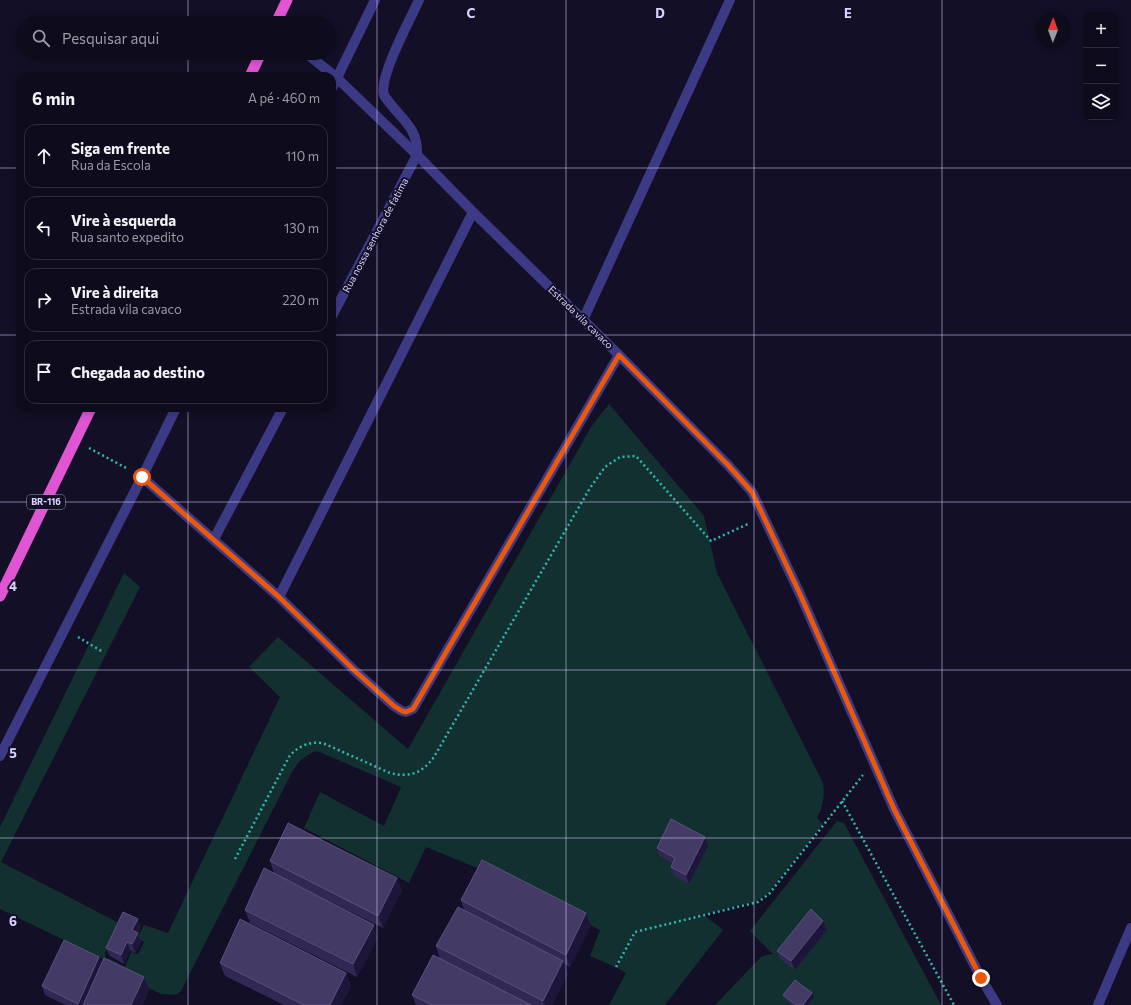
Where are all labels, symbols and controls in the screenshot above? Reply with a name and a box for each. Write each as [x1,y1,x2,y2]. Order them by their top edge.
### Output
text: C [467,5,476,21]
text: D [655,5,665,21]
text: E [844,5,852,21]
north arrow [1035,12,1071,48]
map controls [1083,12,1119,120]
button: + [1083,12,1119,48]
search box [16,16,336,60]
icon: search [30,27,52,49]
text: Pesquisar aqui [62,29,159,47]
button: − [1083,48,1119,84]
button: layers [1083,84,1119,120]
text: 6 min [32,88,75,109]
text: A pé · 460 m [248,90,320,106]
text: Siga em frente [71,139,170,157]
icon: ahead [33,145,55,167]
text: 110 m [286,148,319,164]
text: Rua da Escola [71,157,151,173]
street label: Rua nossa senhora de fatima [340,176,410,294]
text: Vire à esquerda [71,211,176,229]
icon: left [33,217,55,239]
text: 130 m [284,220,319,236]
text: Rua santo expedito [71,229,184,245]
text: Vire à direita [71,283,159,301]
street label: Estrada vila cavaco [546,283,616,351]
icon: right [33,289,55,311]
text: 220 m [282,292,319,308]
text: Estrada vila cavaco [71,301,182,317]
icon: arrive [33,361,55,383]
text: Chegada ao destino [71,363,205,381]
route start [133,468,151,486]
road number: BR-116 [27,495,65,509]
text: 4 [9,578,17,594]
text: 5 [9,745,17,761]
text: 6 [9,913,17,929]
route end [972,969,990,987]

